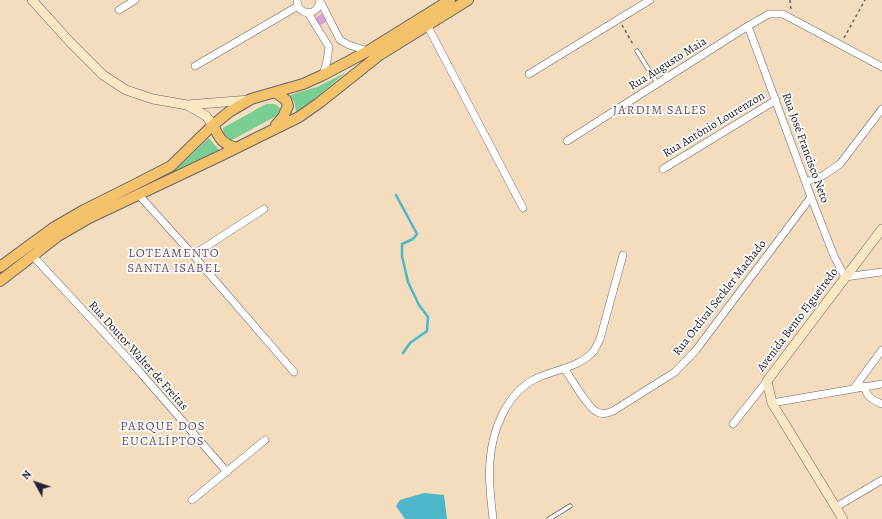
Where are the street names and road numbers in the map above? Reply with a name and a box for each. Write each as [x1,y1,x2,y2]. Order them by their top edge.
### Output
street label: Rua Augusto Maia [626,34,710,94]
street label: Rua Antônio Lourenzon [661,89,767,161]
street label: Rua José Francisco Neto [778,91,832,205]
street label: Rua Ordival Seckler Machado [670,237,770,359]
street label: Avenida Bento Figueiredo [754,265,842,375]
street label: Rua Doutor Walter de Freitas [85,298,191,414]

